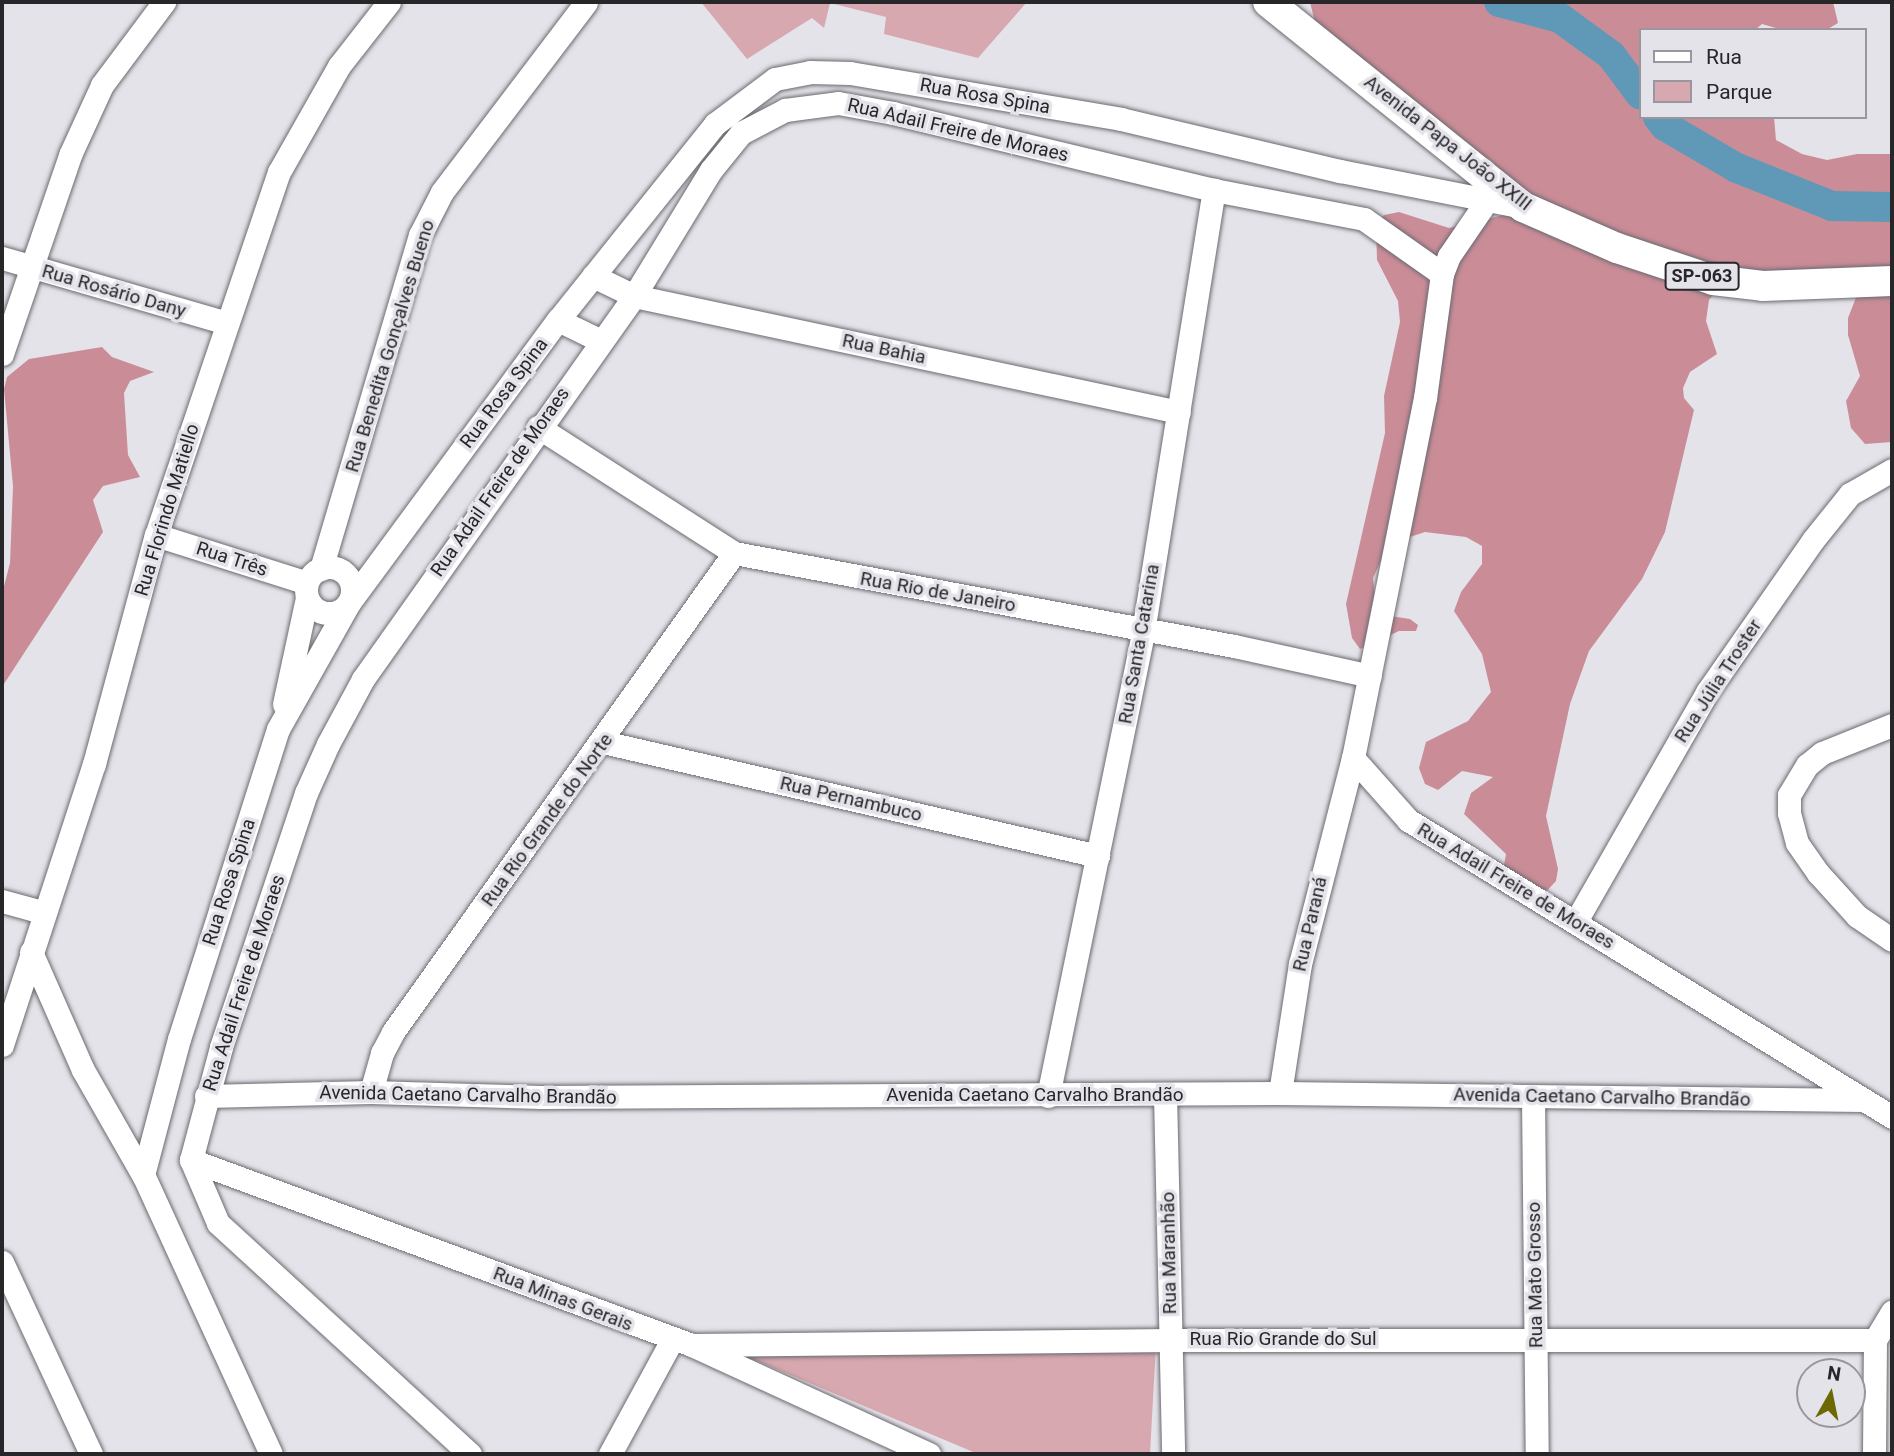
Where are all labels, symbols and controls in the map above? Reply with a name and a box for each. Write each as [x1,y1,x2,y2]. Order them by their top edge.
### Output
legend [1638,28,1866,119]
text: Rua [1706,45,1742,69]
street label: Avenida Papa João XXIII [1360,70,1536,216]
street label: Rua Rosa Spina [918,73,1052,119]
text: Parque [1706,80,1772,104]
street label: Rua Adail Freire de Moraes [845,93,1071,167]
street label: Rua Benedita Gonçalves Bueno [341,217,439,475]
street label: Rua Rosário Dany [39,260,189,322]
road number: SP-063 [1664,262,1740,290]
street label: Rua Bahia [840,329,928,369]
street label: Rua Rosa Spina [455,333,553,453]
street label: Rua Adail Freire de Moraes [426,383,574,581]
street label: Rua Florindo Matiello [130,421,204,599]
street label: Rua Três [193,537,271,581]
street label: Rua Santa Catarina [1114,562,1164,726]
street label: Rua Rio de Janeiro [858,567,1018,617]
street label: Rua Júlia Troster [1670,615,1766,747]
street label: Rua Rio Grande do Norte [477,729,617,911]
street label: Rua Pernambuco [778,772,924,826]
street label: Rua Rosa Spina [198,816,260,948]
street label: Rua Adail Freire de Moraes [1413,818,1619,954]
street label: Rua Adail Freire de Moraes [198,872,290,1094]
street label: Rua Paraná [1288,874,1332,974]
street label: Avenida Caetano Carvalho Brandão [319,1081,617,1109]
street label: Avenida Caetano Carvalho Brandão [1453,1083,1751,1111]
street label: Avenida Caetano Carvalho Brandão [886,1084,1184,1106]
street label: Rua Maranhão [1157,1191,1181,1315]
street label: Rua Mato Grosso [1522,1202,1548,1348]
street label: Rua Minas Gerais [490,1262,636,1336]
street label: Rua Rio Grande do Sul [1189,1328,1377,1350]
north arrow [1796,1358,1866,1428]
text: N [1826,1361,1842,1386]

